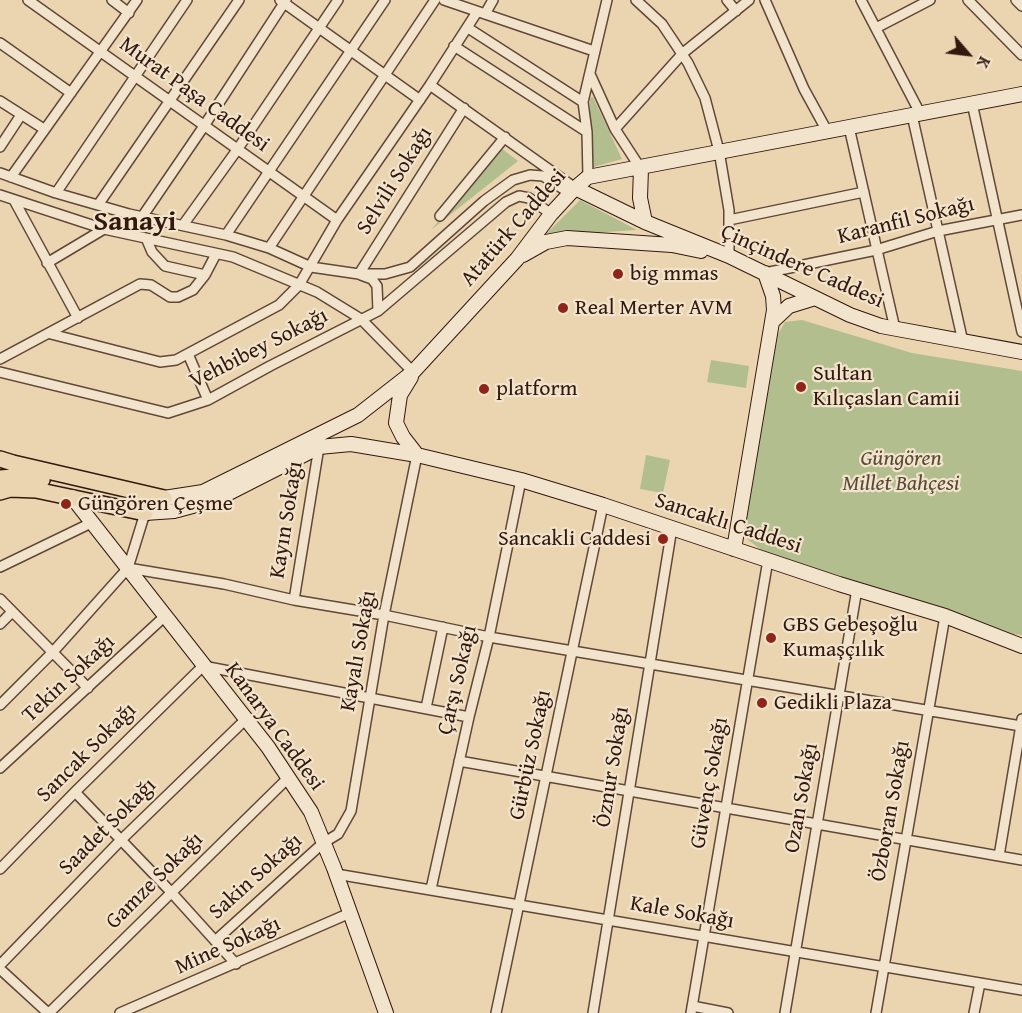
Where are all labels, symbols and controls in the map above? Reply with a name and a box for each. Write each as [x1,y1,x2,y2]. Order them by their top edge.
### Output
north arrow [938,24,998,84]
street label: Murat Paşa Caddesi [114,32,274,158]
text: K [971,52,997,73]
street label: Selvili Sokağı [351,122,439,240]
street label: Atatürk Caddesi [456,164,572,292]
street label: Karanfil Sokağı [835,191,977,251]
district label: Sanayi [94,206,176,240]
street label: Çinçindere Caddesi [716,219,888,315]
place label: big mmas [630,261,718,287]
marker: big mmas [611,267,625,281]
place label: Real Merter AVM [575,295,733,321]
marker: Real Merter AVM [556,301,570,315]
street label: Vehbibey Sokağı [186,303,332,395]
place label: Sultan Kılıçaslan Camii [813,361,960,412]
place label: platform [496,376,578,402]
marker: Sultan Kılıçaslan Camii [794,380,808,394]
marker: platform [477,382,491,396]
park label: Güngören Millet Bahçesi [843,446,959,498]
street label: Kayın Sokağı [265,459,309,581]
street label: Sancaklı Caddesi [651,488,805,560]
place label: Güngören Çeşme [78,491,233,517]
marker: Güngören Çeşme [59,497,73,511]
place label: Sancakli Caddesi [498,526,651,552]
marker: Sancakli Caddesi [656,532,670,546]
street label: Kayalı Sokağı [335,588,383,714]
place label: GBS Gebeşoğlu Kumaşçılık [783,612,918,664]
street label: Çarşı Sokağı [433,623,483,737]
street label: Tekin Sokağı [17,629,121,729]
marker: GBS Gebeşoğlu Kumaşçılık [764,631,778,645]
street label: Kanarya Caddesi [219,658,329,796]
street label: Gürbüz Sokağı [504,688,558,822]
place label: Gedikli Plaza [774,690,892,716]
marker: Gedikli Plaza [755,696,769,710]
street label: Sancak Sokağı [32,698,142,808]
street label: Öznur Sokağı [590,705,636,829]
street label: Güvenç Sokağı [685,715,735,851]
street label: Özboran Sokağı [866,738,916,884]
street label: Ozan Sokağı [779,741,825,855]
street label: Saadet Sokağı [54,773,162,881]
street label: Gamze Sokağı [101,827,209,935]
street label: Sakin Sokağı [204,828,308,926]
street label: Kale Sokağı [628,891,736,935]
street label: Mine Sokağı [171,911,285,981]

